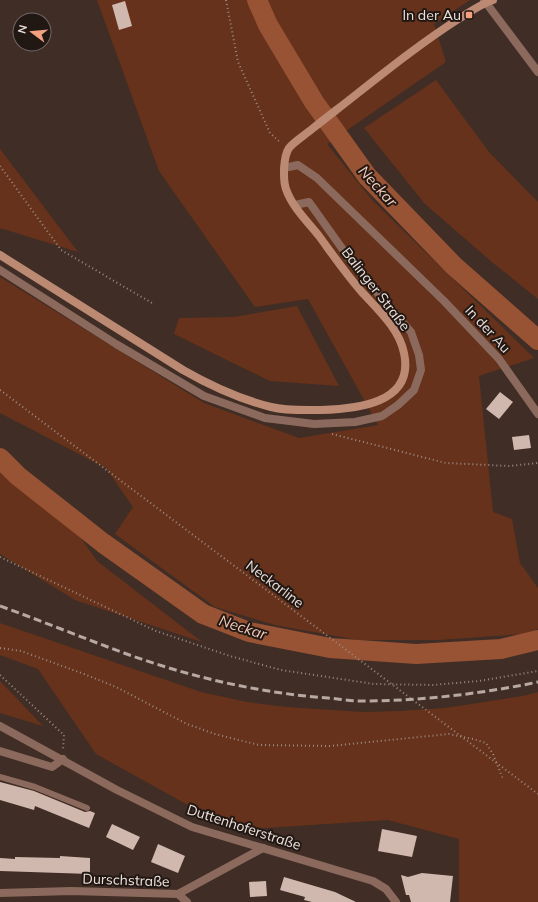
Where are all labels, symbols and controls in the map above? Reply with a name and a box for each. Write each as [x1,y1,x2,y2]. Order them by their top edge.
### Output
place label: In der Au [402,6,461,24]
marker: In der Au [464,10,474,20]
north arrow [12,12,52,52]
text: N [15,23,30,35]
water label: Neckar [355,161,402,211]
street label: Balinger Straße [338,244,414,334]
street label: In der Au [461,301,515,357]
street label: Neckarline [242,556,308,612]
water label: Neckar [217,610,270,644]
street label: Duttenhoferstraße [185,800,303,854]
street label: Durschstraße [82,869,170,891]

